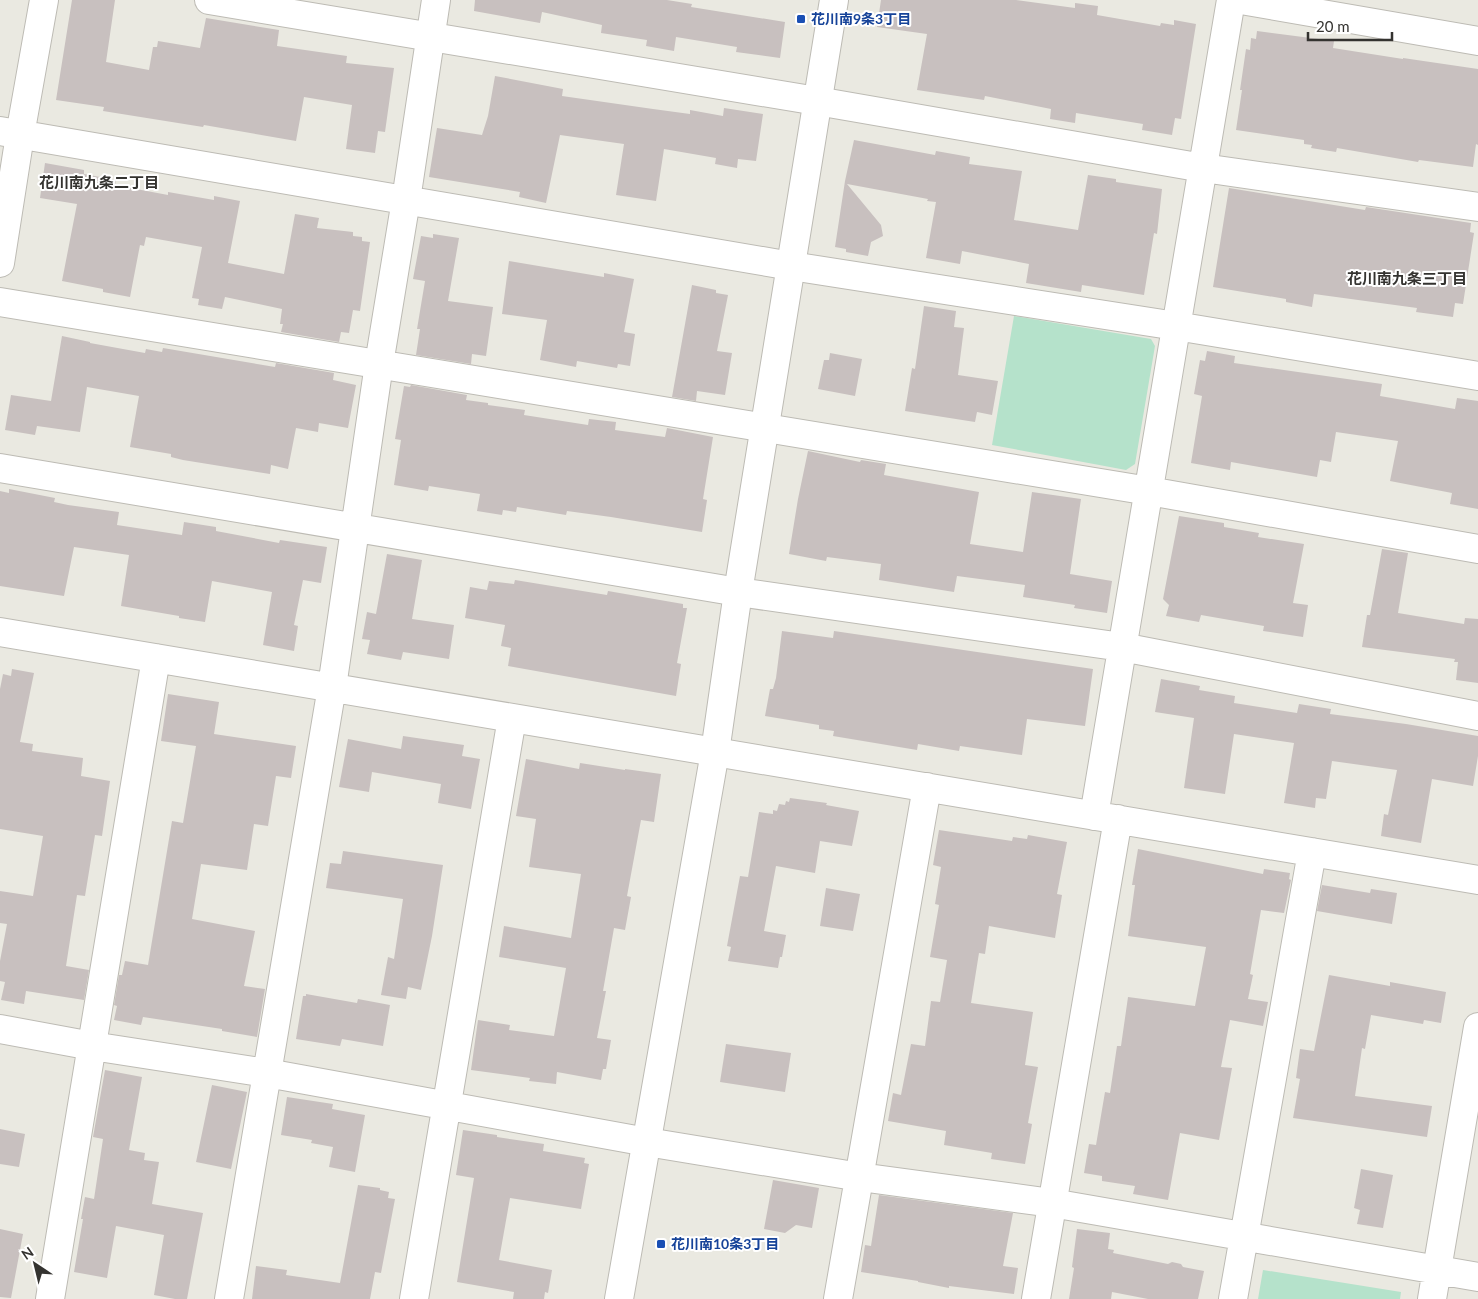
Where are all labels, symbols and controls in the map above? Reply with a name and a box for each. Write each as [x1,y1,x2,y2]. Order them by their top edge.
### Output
place label: 花川南9条3丁目 [811,10,911,27]
scale bar [1308,10,1392,42]
marker: 花川南9条3丁目 [795,13,807,25]
text: 20 m [1316,17,1350,35]
district label: 花川南九条二丁目 [39,173,159,191]
district label: 花川南九条三丁目 [1347,269,1467,287]
place label: 花川南10条3丁目 [671,1235,779,1252]
marker: 花川南10条3丁目 [655,1238,667,1250]
north arrow [10,1239,60,1289]
text: N [18,1243,37,1263]

